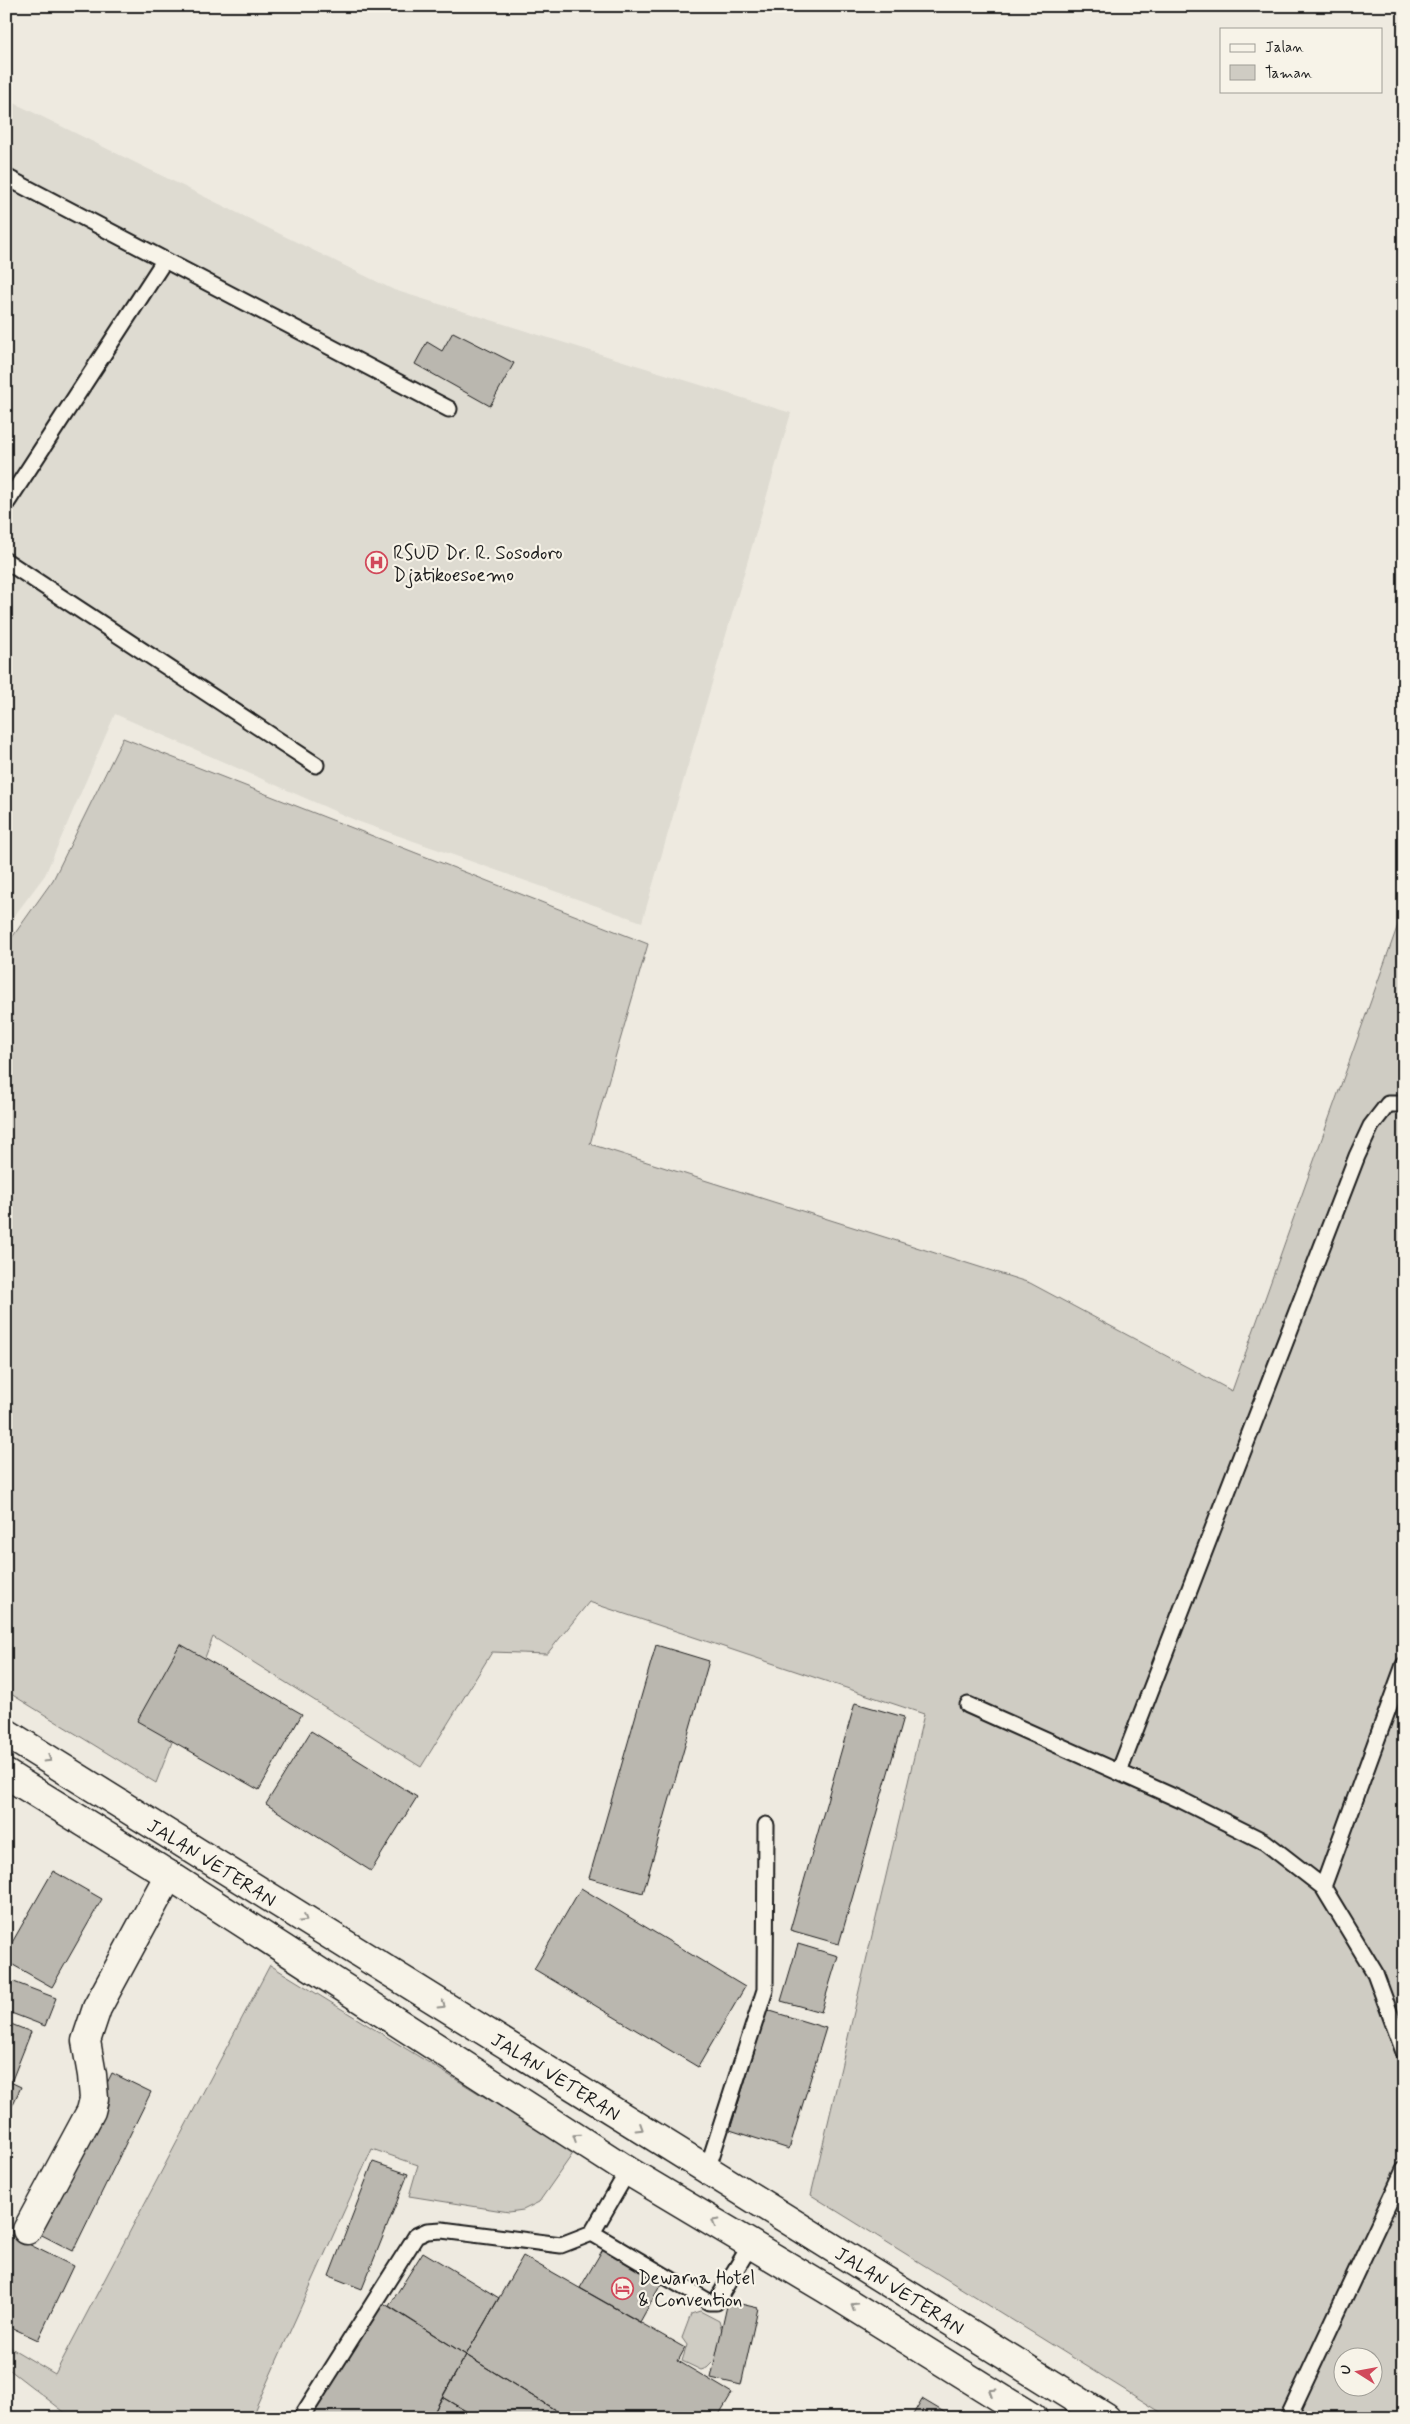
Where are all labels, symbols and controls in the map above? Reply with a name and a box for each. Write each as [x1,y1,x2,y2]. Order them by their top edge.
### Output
legend [1220,28,1382,92]
text: Jalan [1265,38,1304,58]
text: Taman [1265,64,1313,84]
place label: RSUD Dr. R. Sosodoro Djatikoesoemo [393,541,563,589]
hospital icon: RSUD Dr. R. Sosodoro Djatikoesoemo [365,551,389,575]
one-way arrow [42,1753,51,1762]
street label: JALAN VETERAN [142,1814,280,1913]
one-way arrow [299,1913,308,1922]
one-way arrow [437,1998,446,2008]
street label: JALAN VETERAN [486,2028,624,2127]
one-way arrow [634,2121,643,2131]
one-way arrow [573,2134,582,2144]
one-way arrow [711,2219,720,2229]
street label: JALAN VETERAN [830,2242,968,2341]
place label: Dewarna Hotel & Convention [638,2266,755,2313]
hotel icon: Dewarna Hotel & Convention [610,2276,634,2300]
one-way arrow [850,2303,859,2313]
north arrow [1332,2346,1382,2396]
text: U [1337,2364,1356,2376]
one-way arrow [988,2389,997,2398]

